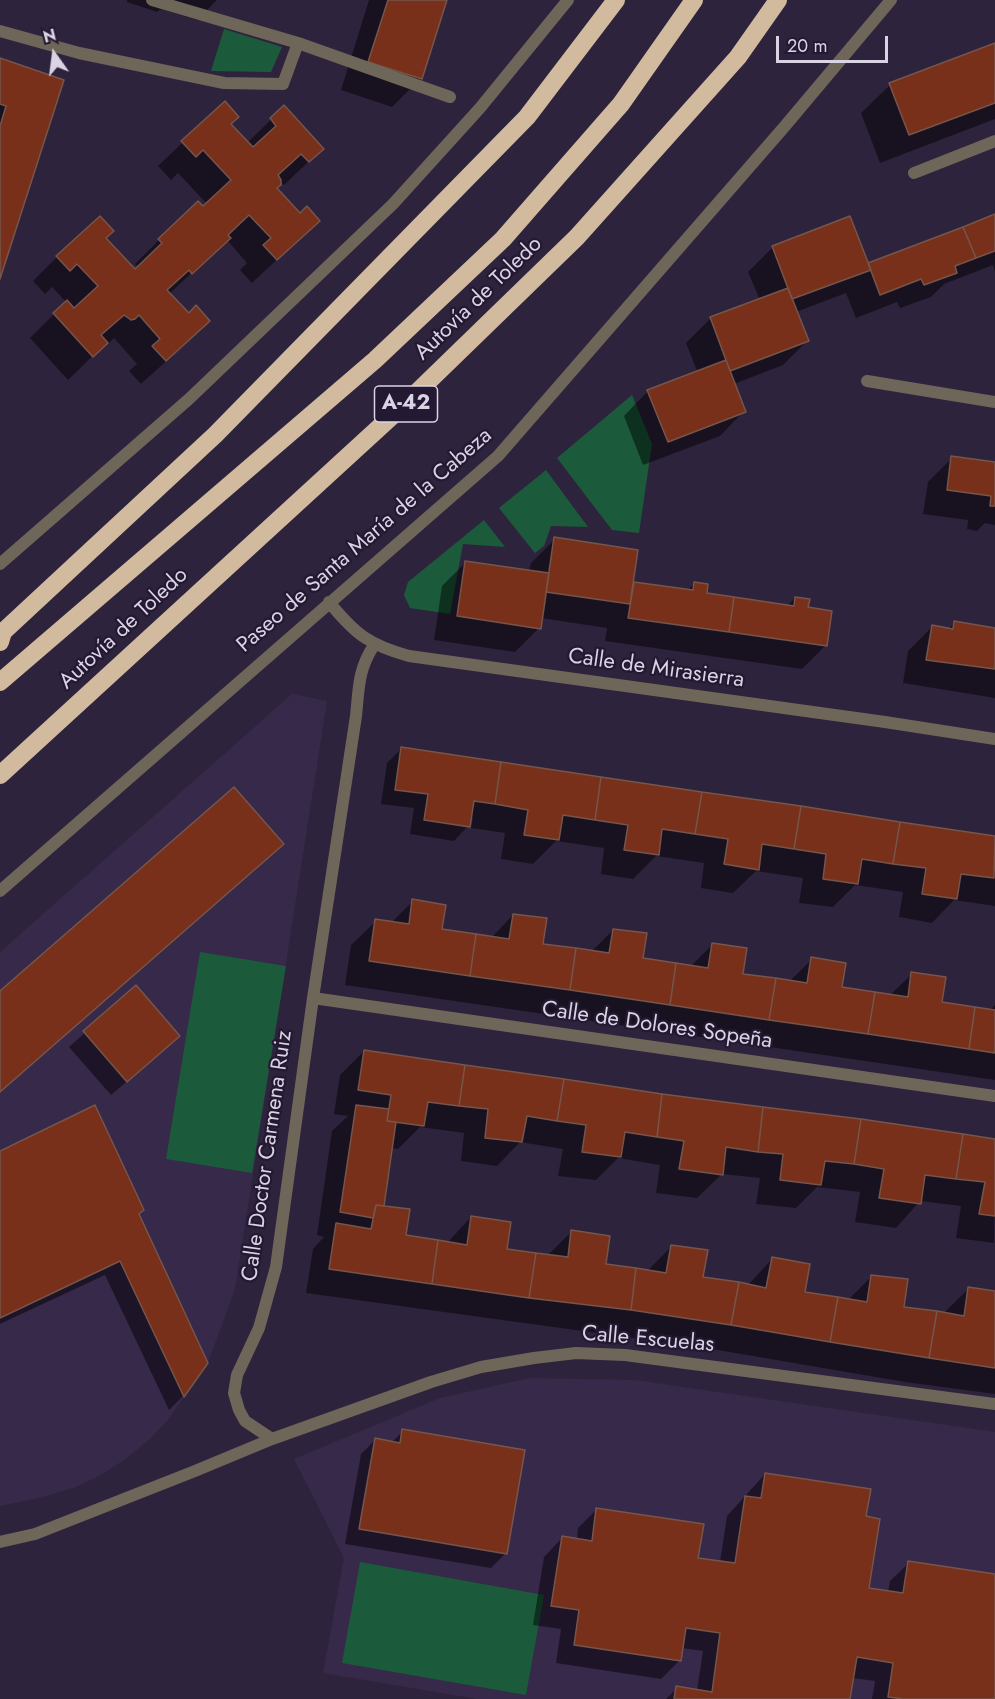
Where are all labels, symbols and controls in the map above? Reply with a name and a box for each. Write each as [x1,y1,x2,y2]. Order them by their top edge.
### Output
text: N [41,23,58,49]
north arrow [24,24,84,84]
scale bar [779,24,892,62]
text: 20 m [787,33,827,59]
street label: Autovía de Toledo [410,232,548,366]
road number: A-42 [374,386,438,422]
street label: Paseo de Santa María de la Cabeza [232,423,498,659]
street label: Autovía de Toledo [54,563,194,695]
street label: Calle de Mirasierra [566,644,746,694]
street label: Calle de Dolores Sopeña [540,997,774,1055]
street label: Calle Doctor Carmena Ruiz [237,1029,299,1283]
street label: Calle Escuelas [581,1321,715,1359]

